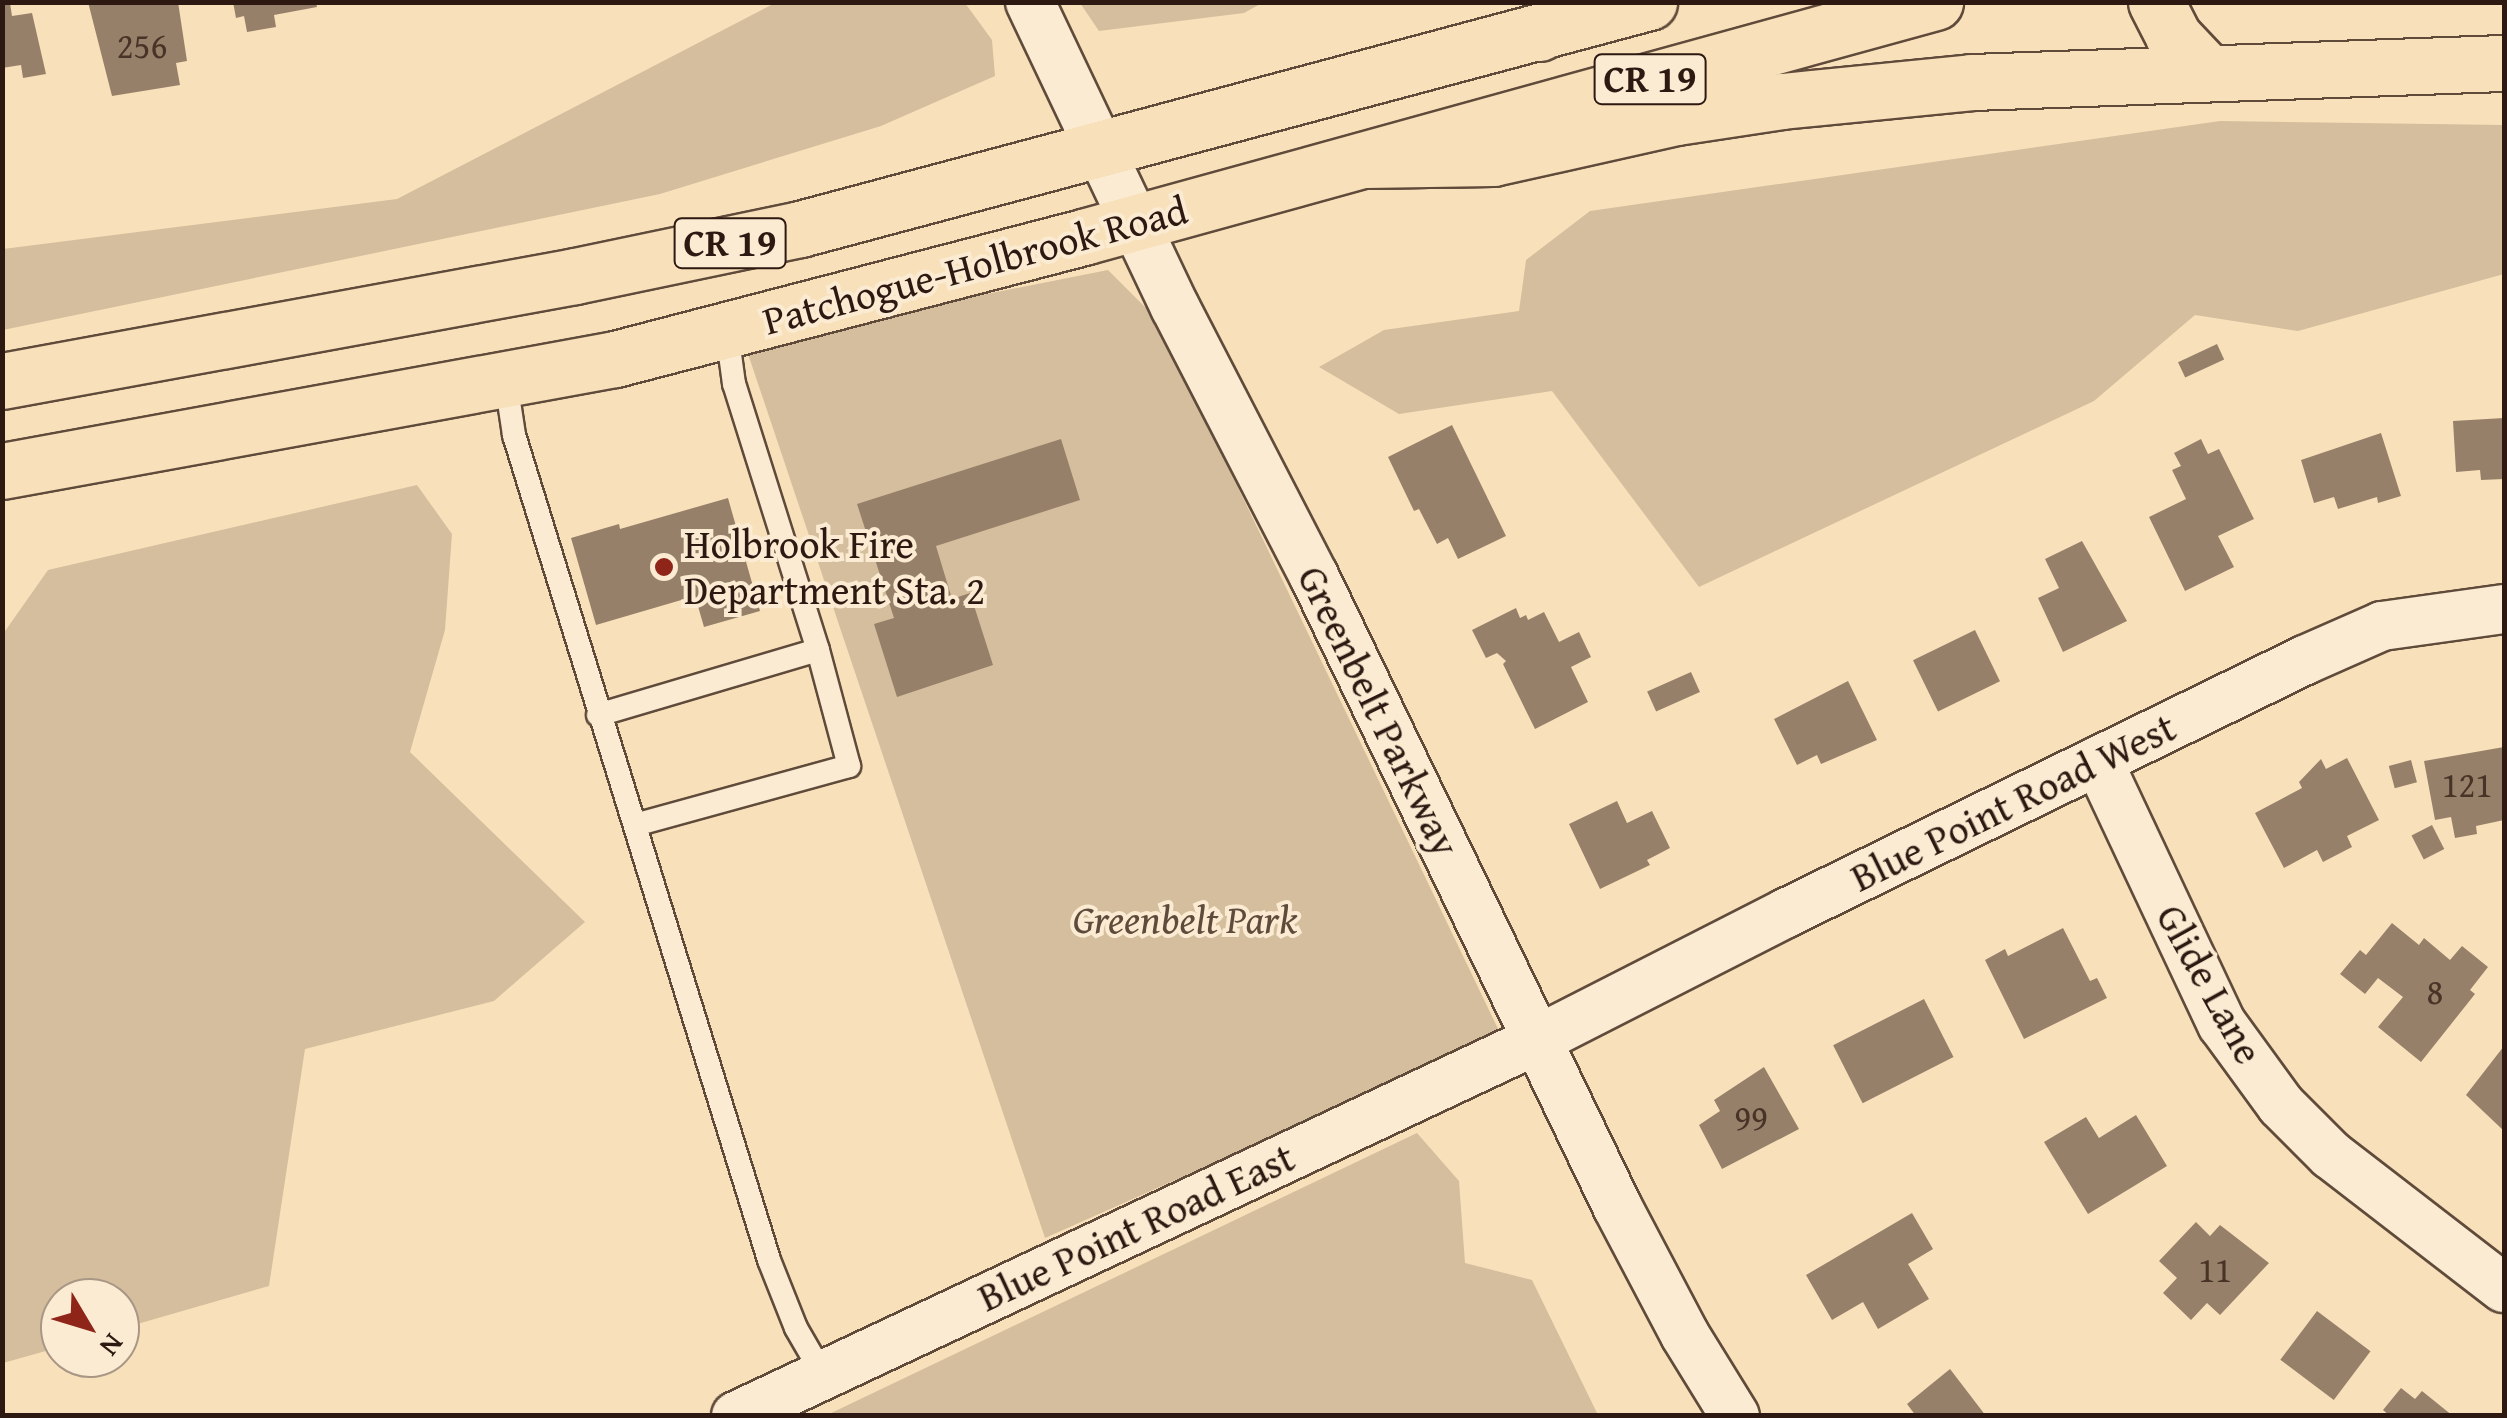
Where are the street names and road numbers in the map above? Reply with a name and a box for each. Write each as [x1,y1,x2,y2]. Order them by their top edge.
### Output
road number: CR 19 [1592,46,1708,112]
street label: Patchogue-Holbrook Road [758,185,1192,345]
road number: CR 19 [672,210,788,276]
street label: Greenbelt Parkway [1288,558,1470,864]
street label: Blue Point Road West [1843,703,2183,901]
street label: Glide Lane [2147,896,2273,1072]
street label: Blue Point Road East [970,1133,1302,1321]

